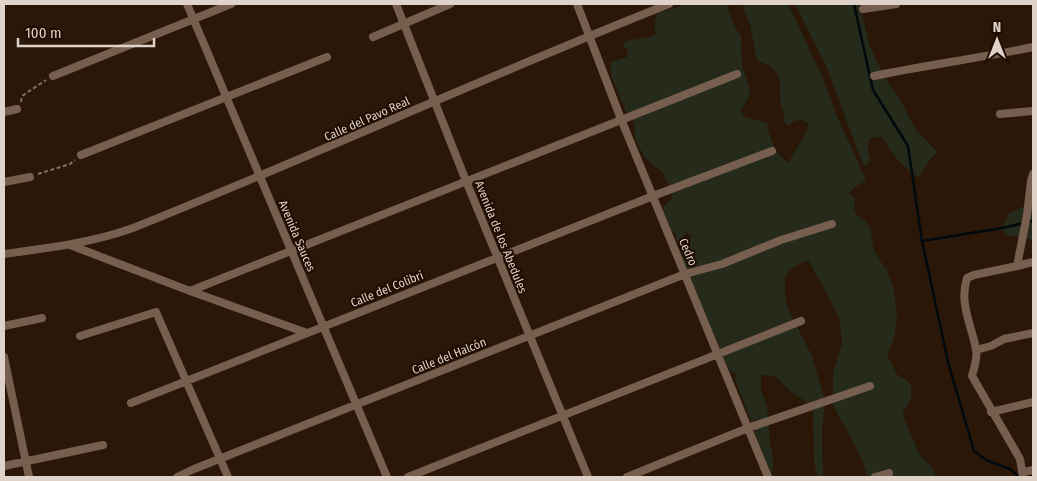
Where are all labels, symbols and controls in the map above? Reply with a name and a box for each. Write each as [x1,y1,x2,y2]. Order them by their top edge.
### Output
scale bar [18,15,154,47]
north arrow [972,15,1022,65]
text: N [993,19,1001,36]
text: 100 m [25,24,62,42]
street label: Calle del Pavo Real [322,94,412,144]
street label: Avenida de los Abedules [472,179,530,295]
street label: Avenida Sauces [276,198,318,274]
street label: Cedro [676,236,700,268]
street label: Calle del Colibrí [349,268,425,310]
street label: Calle del Halcón [410,335,488,377]

